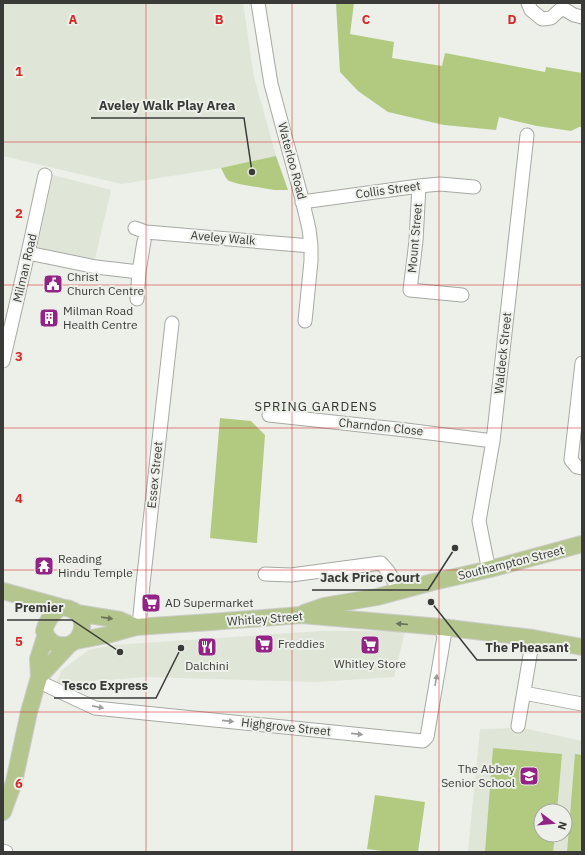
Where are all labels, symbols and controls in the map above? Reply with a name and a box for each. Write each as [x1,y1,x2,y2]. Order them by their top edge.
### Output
text: A [69,11,78,28]
text: B [215,11,224,28]
text: C [362,11,371,28]
text: D [507,11,517,28]
text: 1 [15,63,23,80]
callout: Aveley Walk Play Area [91,93,244,118]
text: Aveley Walk Play Area [99,97,235,114]
street label: Waterloo Road [275,121,310,201]
street label: Collis Street [355,178,421,201]
street label: Mount Street [404,202,425,274]
text: 2 [15,205,23,222]
street label: Aveley Walk [190,227,257,248]
street label: Milman Road [9,232,40,304]
place label: Christ Church Centre [67,269,145,298]
public building icon: Christ Church Centre [42,273,64,295]
place label: Milman Road Health Centre [63,303,138,332]
building icon: Milman Road Health Centre [38,307,60,329]
street label: Waldeck Street [491,311,514,394]
text: 3 [15,348,23,365]
district label: SPRING GARDENS [255,398,377,415]
street label: Charndon Close [338,415,425,438]
street label: Essex Street [144,441,165,509]
text: 4 [15,490,23,507]
street label: Southampton Street [456,542,565,583]
place label: Reading Hindu Temple [58,551,133,580]
temple icon: Reading Hindu Temple [33,555,55,577]
callout: Jack Price Court [312,565,428,590]
text: Jack Price Court [320,569,420,586]
supermarket icon: AD Supermarket [140,592,162,614]
callout: Premier [7,595,72,620]
place label: AD Supermarket [165,595,254,610]
text: Premier [15,599,63,616]
street label: Whitley Street [226,608,304,629]
one-way arrow [101,615,113,621]
one-way arrow [396,620,408,627]
text: 5 [15,633,23,650]
supermarket icon: Freddies [253,633,275,655]
supermarket icon: Whitley Store [359,634,381,656]
callout: The Pheasant [477,635,577,660]
restaurant icon: Dalchini [196,636,218,658]
place label: Freddies [278,636,325,651]
text: The Pheasant [485,639,569,656]
place label: Whitley Store [334,656,406,671]
place label: Dalchini [185,658,229,673]
callout: Tesco Express [54,673,156,698]
one-way arrow [434,674,440,686]
text: Tesco Express [62,677,149,694]
one-way arrow [92,705,105,711]
street label: Highgrove Street [240,714,332,739]
one-way arrow [221,718,234,724]
one-way arrow [351,731,363,738]
place label: The Abbey Senior School [441,761,515,790]
school or university icon: The Abbey Senior School [518,765,540,787]
text: 6 [15,775,23,792]
north arrow [533,803,573,843]
text: N [555,820,570,832]

